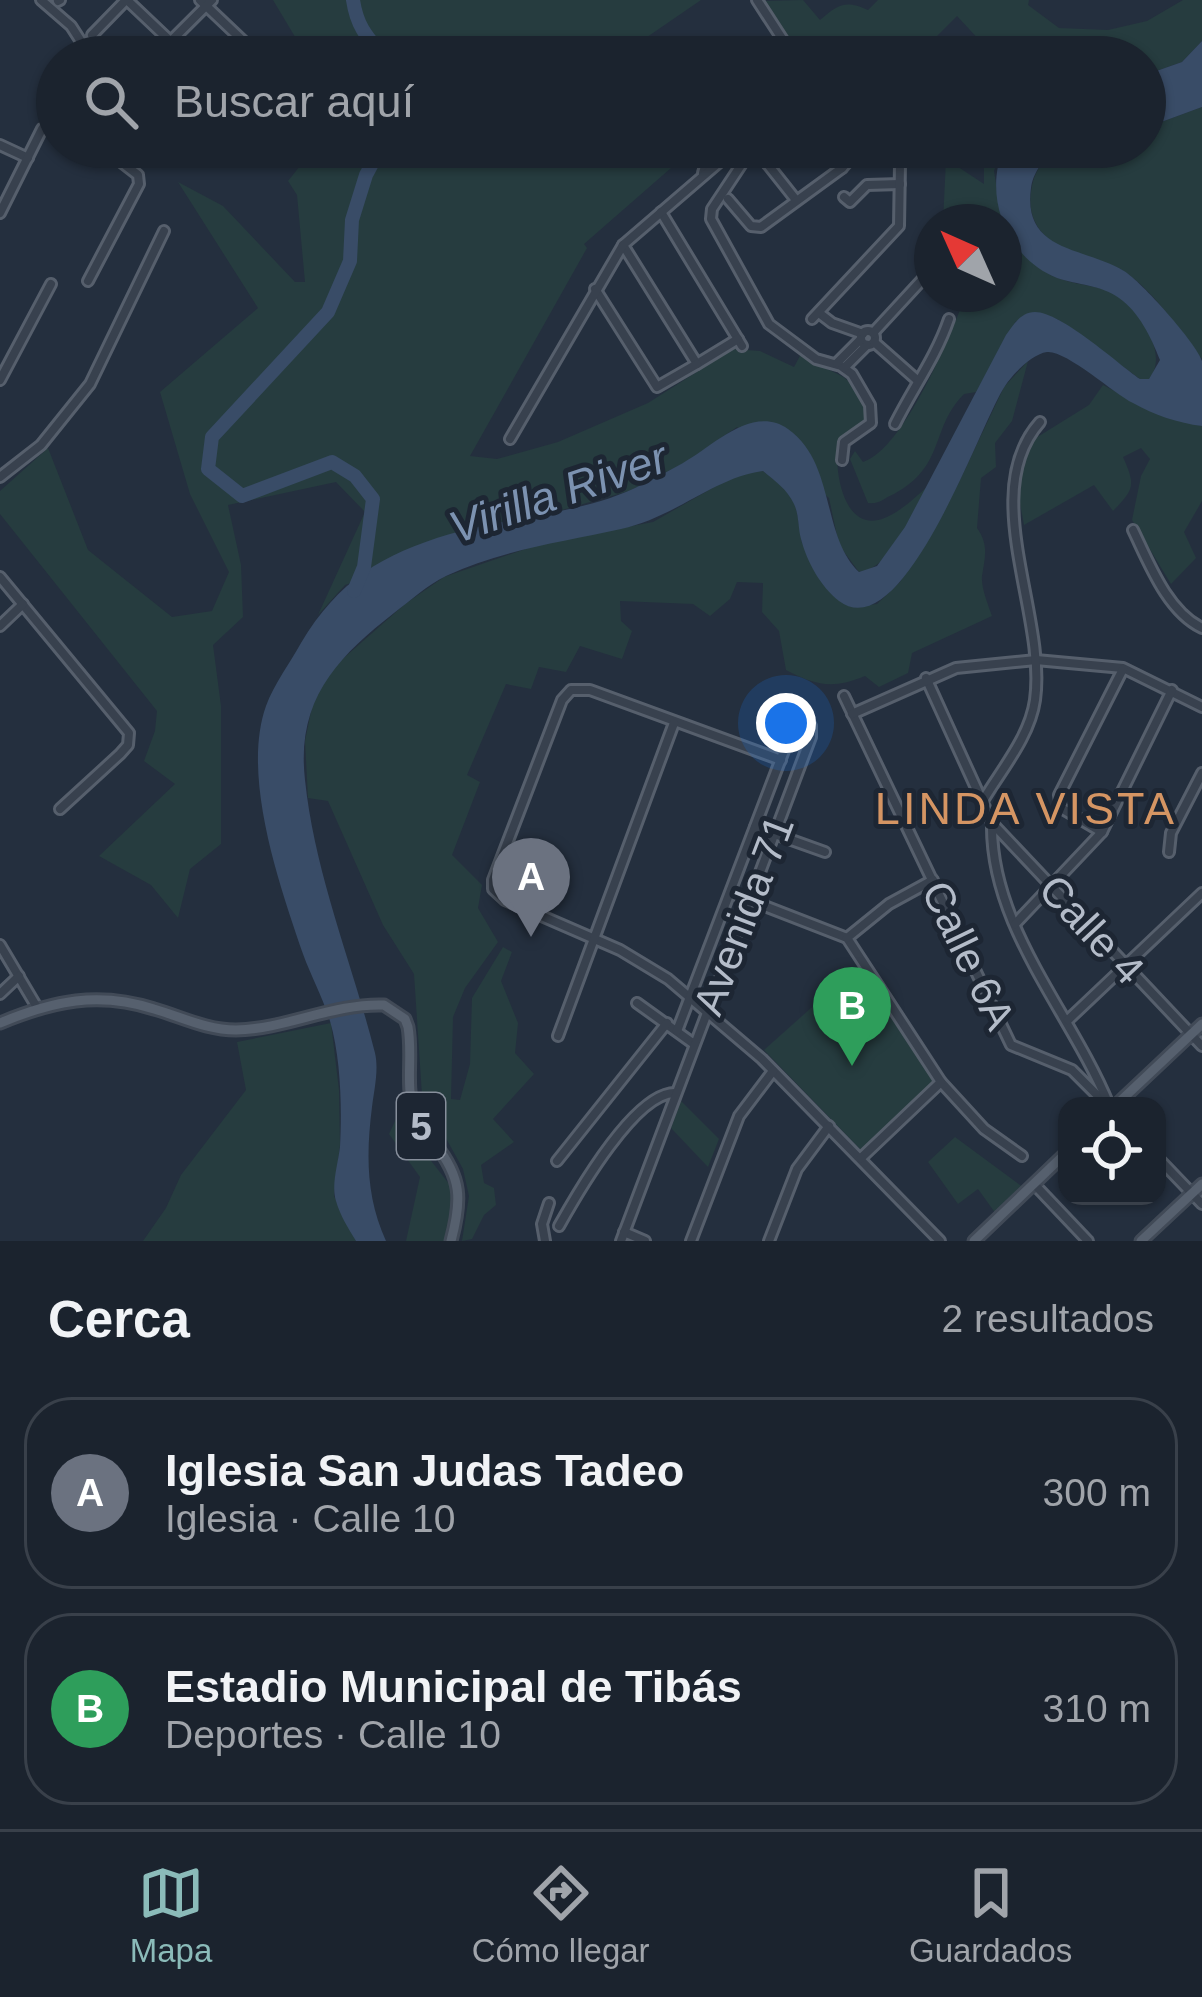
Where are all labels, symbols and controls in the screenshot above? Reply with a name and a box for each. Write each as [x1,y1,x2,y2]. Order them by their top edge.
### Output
search box [36,36,1166,168]
icon: search [78,69,144,135]
text: Buscar aquí [174,76,414,127]
north arrow [914,204,1022,312]
water label: Virilla River [443,431,676,553]
your location [756,693,816,753]
district label: LINDA VISTA [875,783,1177,834]
street label: Avenida 71 [684,809,803,1021]
pin: A [492,838,570,937]
street label: Calle 4 [1030,866,1153,993]
street label: Calle 6A [913,874,1024,1037]
pin: B [813,967,891,1066]
road number: 5 [397,1093,445,1159]
map controls [1058,1097,1166,1205]
button: locate [1058,1097,1166,1205]
text: Cerca [48,1291,190,1348]
text: 2 resultados [942,1297,1154,1340]
text: Iglesia San Judas Tadeo [165,1445,684,1496]
text: A [76,1471,104,1514]
text: 300 m [1043,1471,1151,1514]
text: Iglesia · Calle 10 [165,1497,455,1540]
text: Estadio Municipal de Tibás [165,1661,742,1712]
text: B [76,1687,104,1730]
text: 310 m [1043,1687,1151,1730]
text: Deportes · Calle 10 [165,1713,501,1756]
tab: Mapa [130,1860,212,1970]
tab: Cómo llegar [472,1860,650,1970]
tab: Guardados [909,1860,1072,1970]

